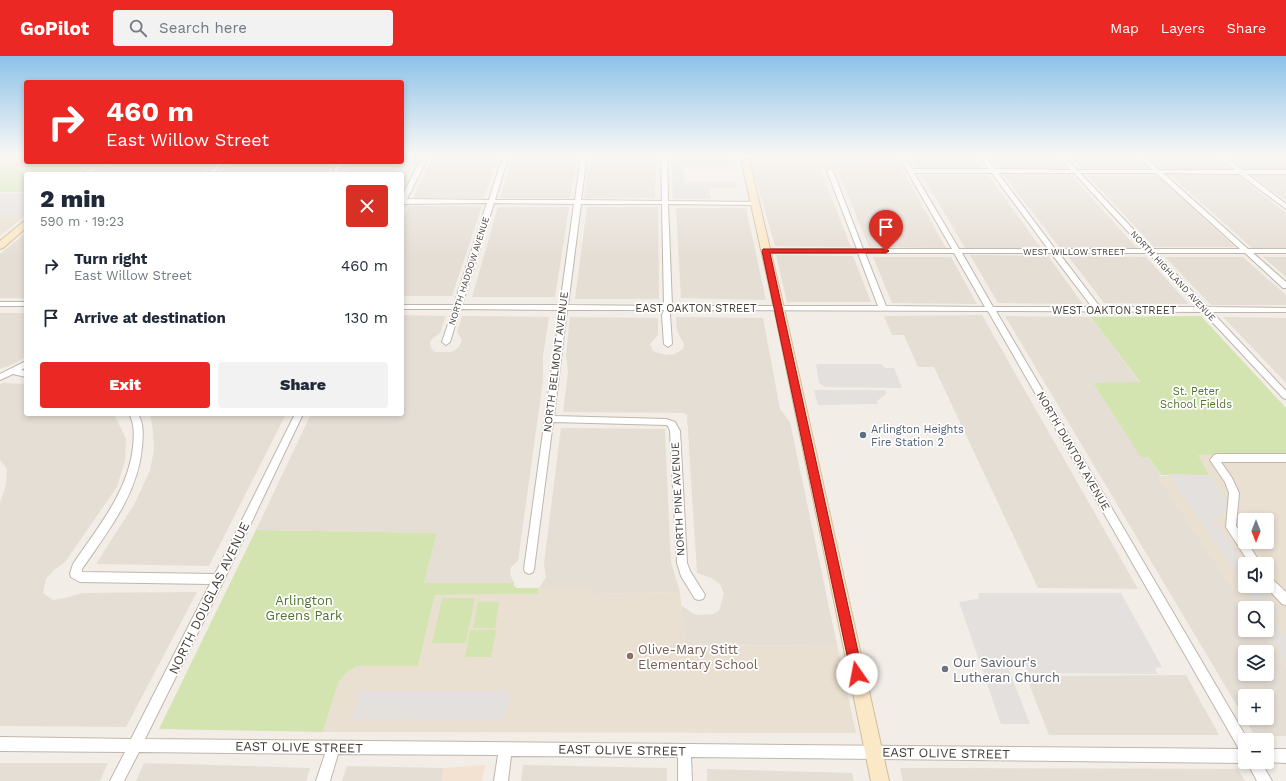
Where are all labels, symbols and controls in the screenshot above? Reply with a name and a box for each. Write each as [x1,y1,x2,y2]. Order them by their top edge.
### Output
search box [113,10,393,46]
text: GoPilot [20,17,89,40]
icon: search [127,17,149,39]
text: Search here [159,19,247,37]
text: Map [1110,20,1139,36]
text: Layers [1161,20,1205,36]
text: Share [1227,20,1266,36]
text: 460 m [106,95,194,128]
icon: right [40,96,92,148]
text: East Willow Street [106,129,269,150]
text: 2 min [40,185,105,213]
button: close [346,185,388,227]
pin [869,210,903,251]
text: 590 m · 19:23 [40,214,124,229]
street label: NORTH HADDOW AVENUE [447,215,491,326]
icon: arrive [875,216,897,238]
street label: NORTH HIGHLAND AVENUE [1129,229,1218,323]
street label: WEST WILLOW STREET [1023,247,1125,257]
text: Turn right [74,250,147,268]
icon: right [40,255,62,277]
text: 460 m [341,257,388,275]
text: East Willow Street [74,268,192,283]
street label: NORTH BELMONT AVENUE [541,291,571,433]
street label: EAST OAKTON STREET [635,302,757,315]
street label: WEST OAKTON STREET [1052,304,1177,317]
icon: arrive [40,307,62,329]
text: Arrive at destination [74,309,226,327]
text: 130 m [345,309,388,327]
button: Exit [40,362,210,408]
button: Share [218,362,388,408]
park label: St. Peter School Fields [1160,385,1232,411]
street label: NORTH DUNTON AVENUE [1034,389,1112,513]
place label: Arlington Heights Fire Station 2 [871,423,964,449]
marker: Arlington Heights Fire Station 2 [858,430,868,440]
street label: NORTH PINE AVENUE [669,442,687,556]
north arrow [1238,513,1274,549]
map controls [1238,513,1274,769]
street label: NORTH DOUGLAS AVENUE [166,520,252,676]
button: sound [1238,557,1274,593]
park label: Arlington Greens Park [266,593,343,623]
button: search [1238,601,1274,637]
place label: Olive-Mary Stitt Elementary School [638,642,758,672]
button: layers [1238,645,1274,681]
marker: Olive-Mary Stitt Elementary School [625,651,635,661]
position arrow [836,653,878,695]
place label: Our Saviour's Lutheran Church [953,655,1060,685]
marker: Our Saviour's Lutheran Church [940,664,950,674]
button: + [1238,689,1274,725]
button: − [1238,733,1274,769]
street label: EAST OLIVE STREET [235,738,363,756]
street label: EAST OLIVE STREET [558,741,686,759]
street label: EAST OLIVE STREET [882,744,1010,762]

